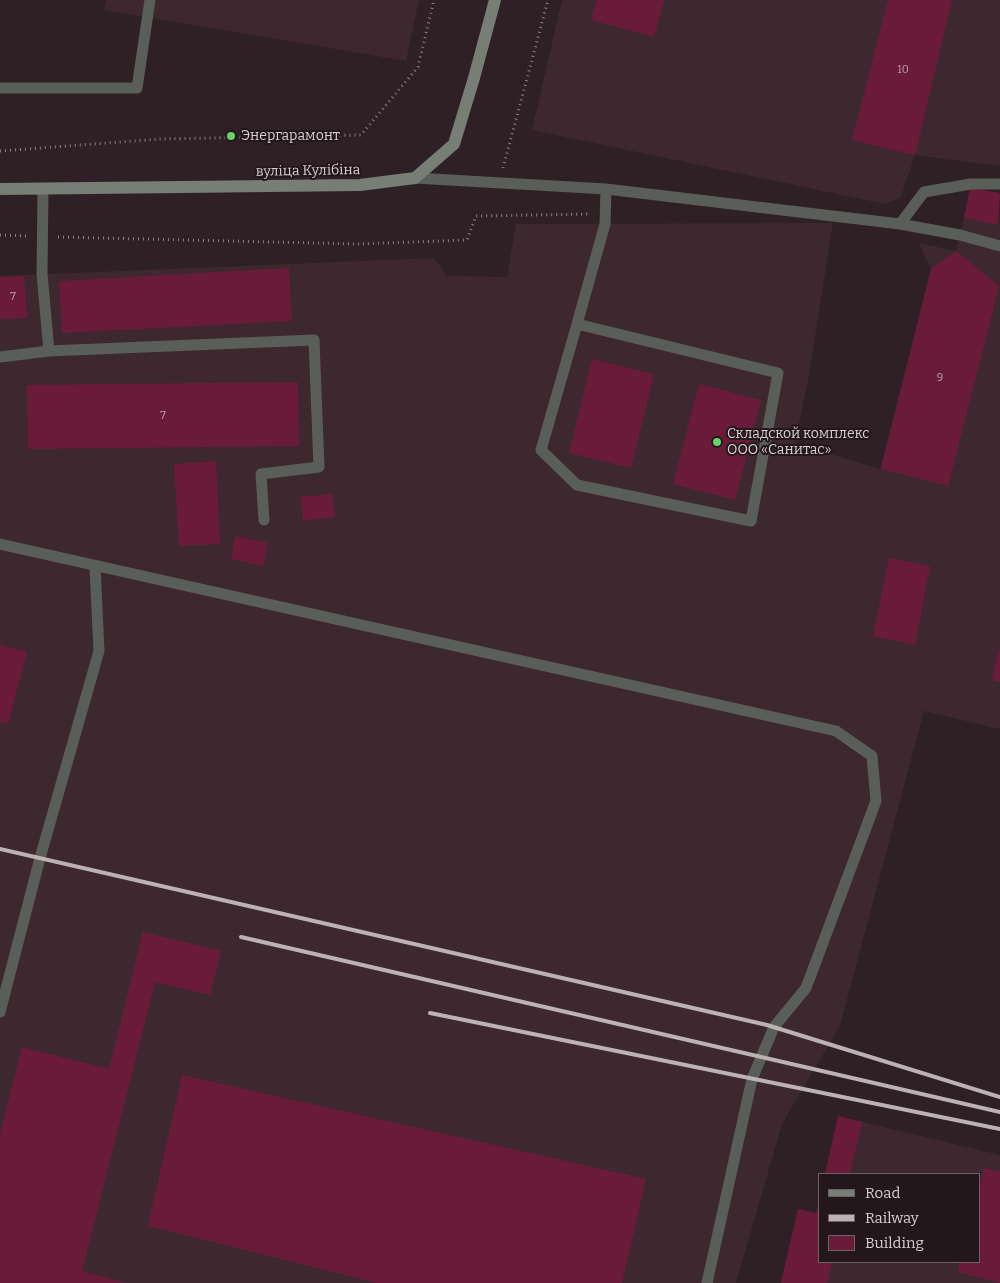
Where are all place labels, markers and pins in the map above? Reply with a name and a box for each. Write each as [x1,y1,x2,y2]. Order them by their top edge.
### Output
place label: Энергарамонт [241,128,340,144]
marker: Энергарамонт [225,130,237,142]
place label: Складской комплекс ООО «Санитас» [727,426,869,458]
marker: Складской комплекс ООО «Санитас» [711,436,723,448]

